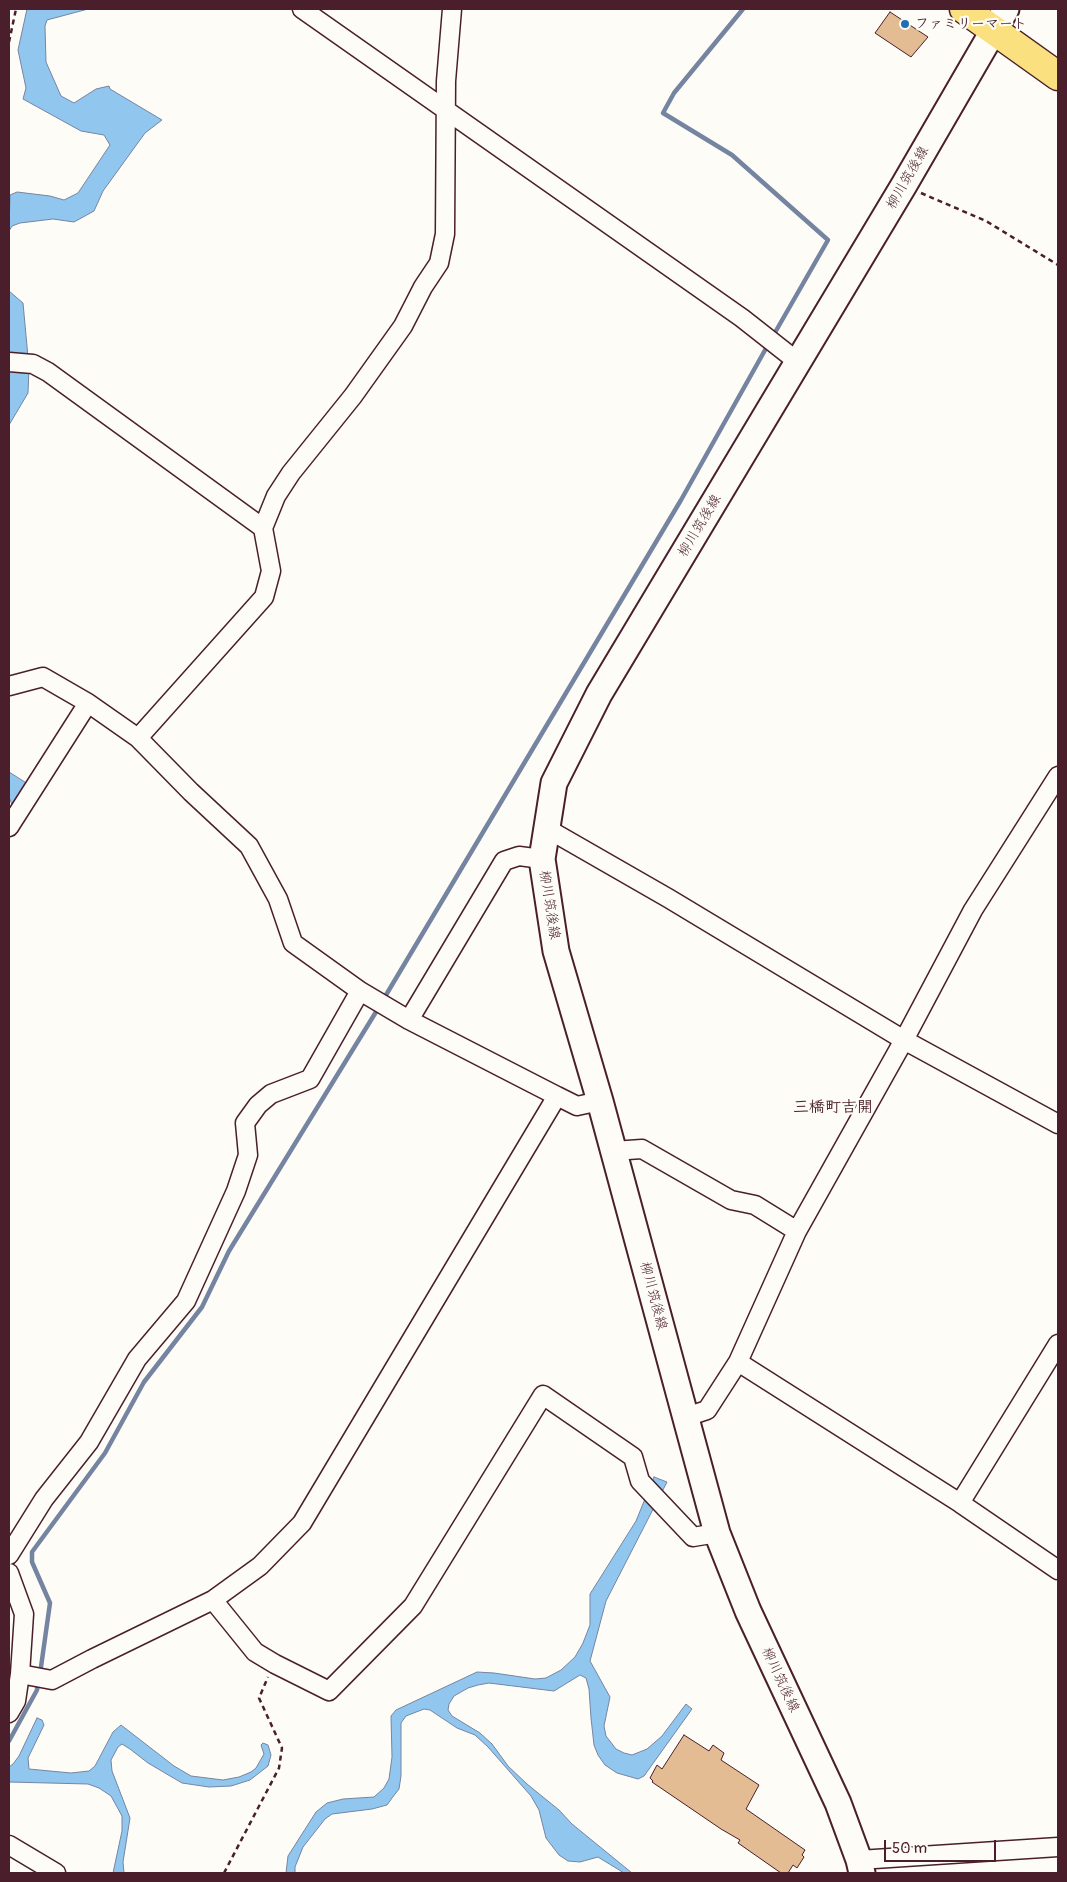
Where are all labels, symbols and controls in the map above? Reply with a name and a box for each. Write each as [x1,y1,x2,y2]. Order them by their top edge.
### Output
place label: ファミリーマート [915,16,1027,32]
marker: ファミリーマート [899,18,911,30]
street label: 柳川筑後線 [883,143,933,213]
street label: 柳川筑後線 [675,492,725,560]
street label: 柳川筑後線 [535,869,563,941]
district label: 三橋町吉開 [793,1098,873,1118]
street label: 柳川筑後線 [636,1260,670,1332]
street label: 柳川筑後線 [758,1645,802,1715]
scale bar [887,1830,1000,1862]
text: 50 m [892,1839,927,1858]

